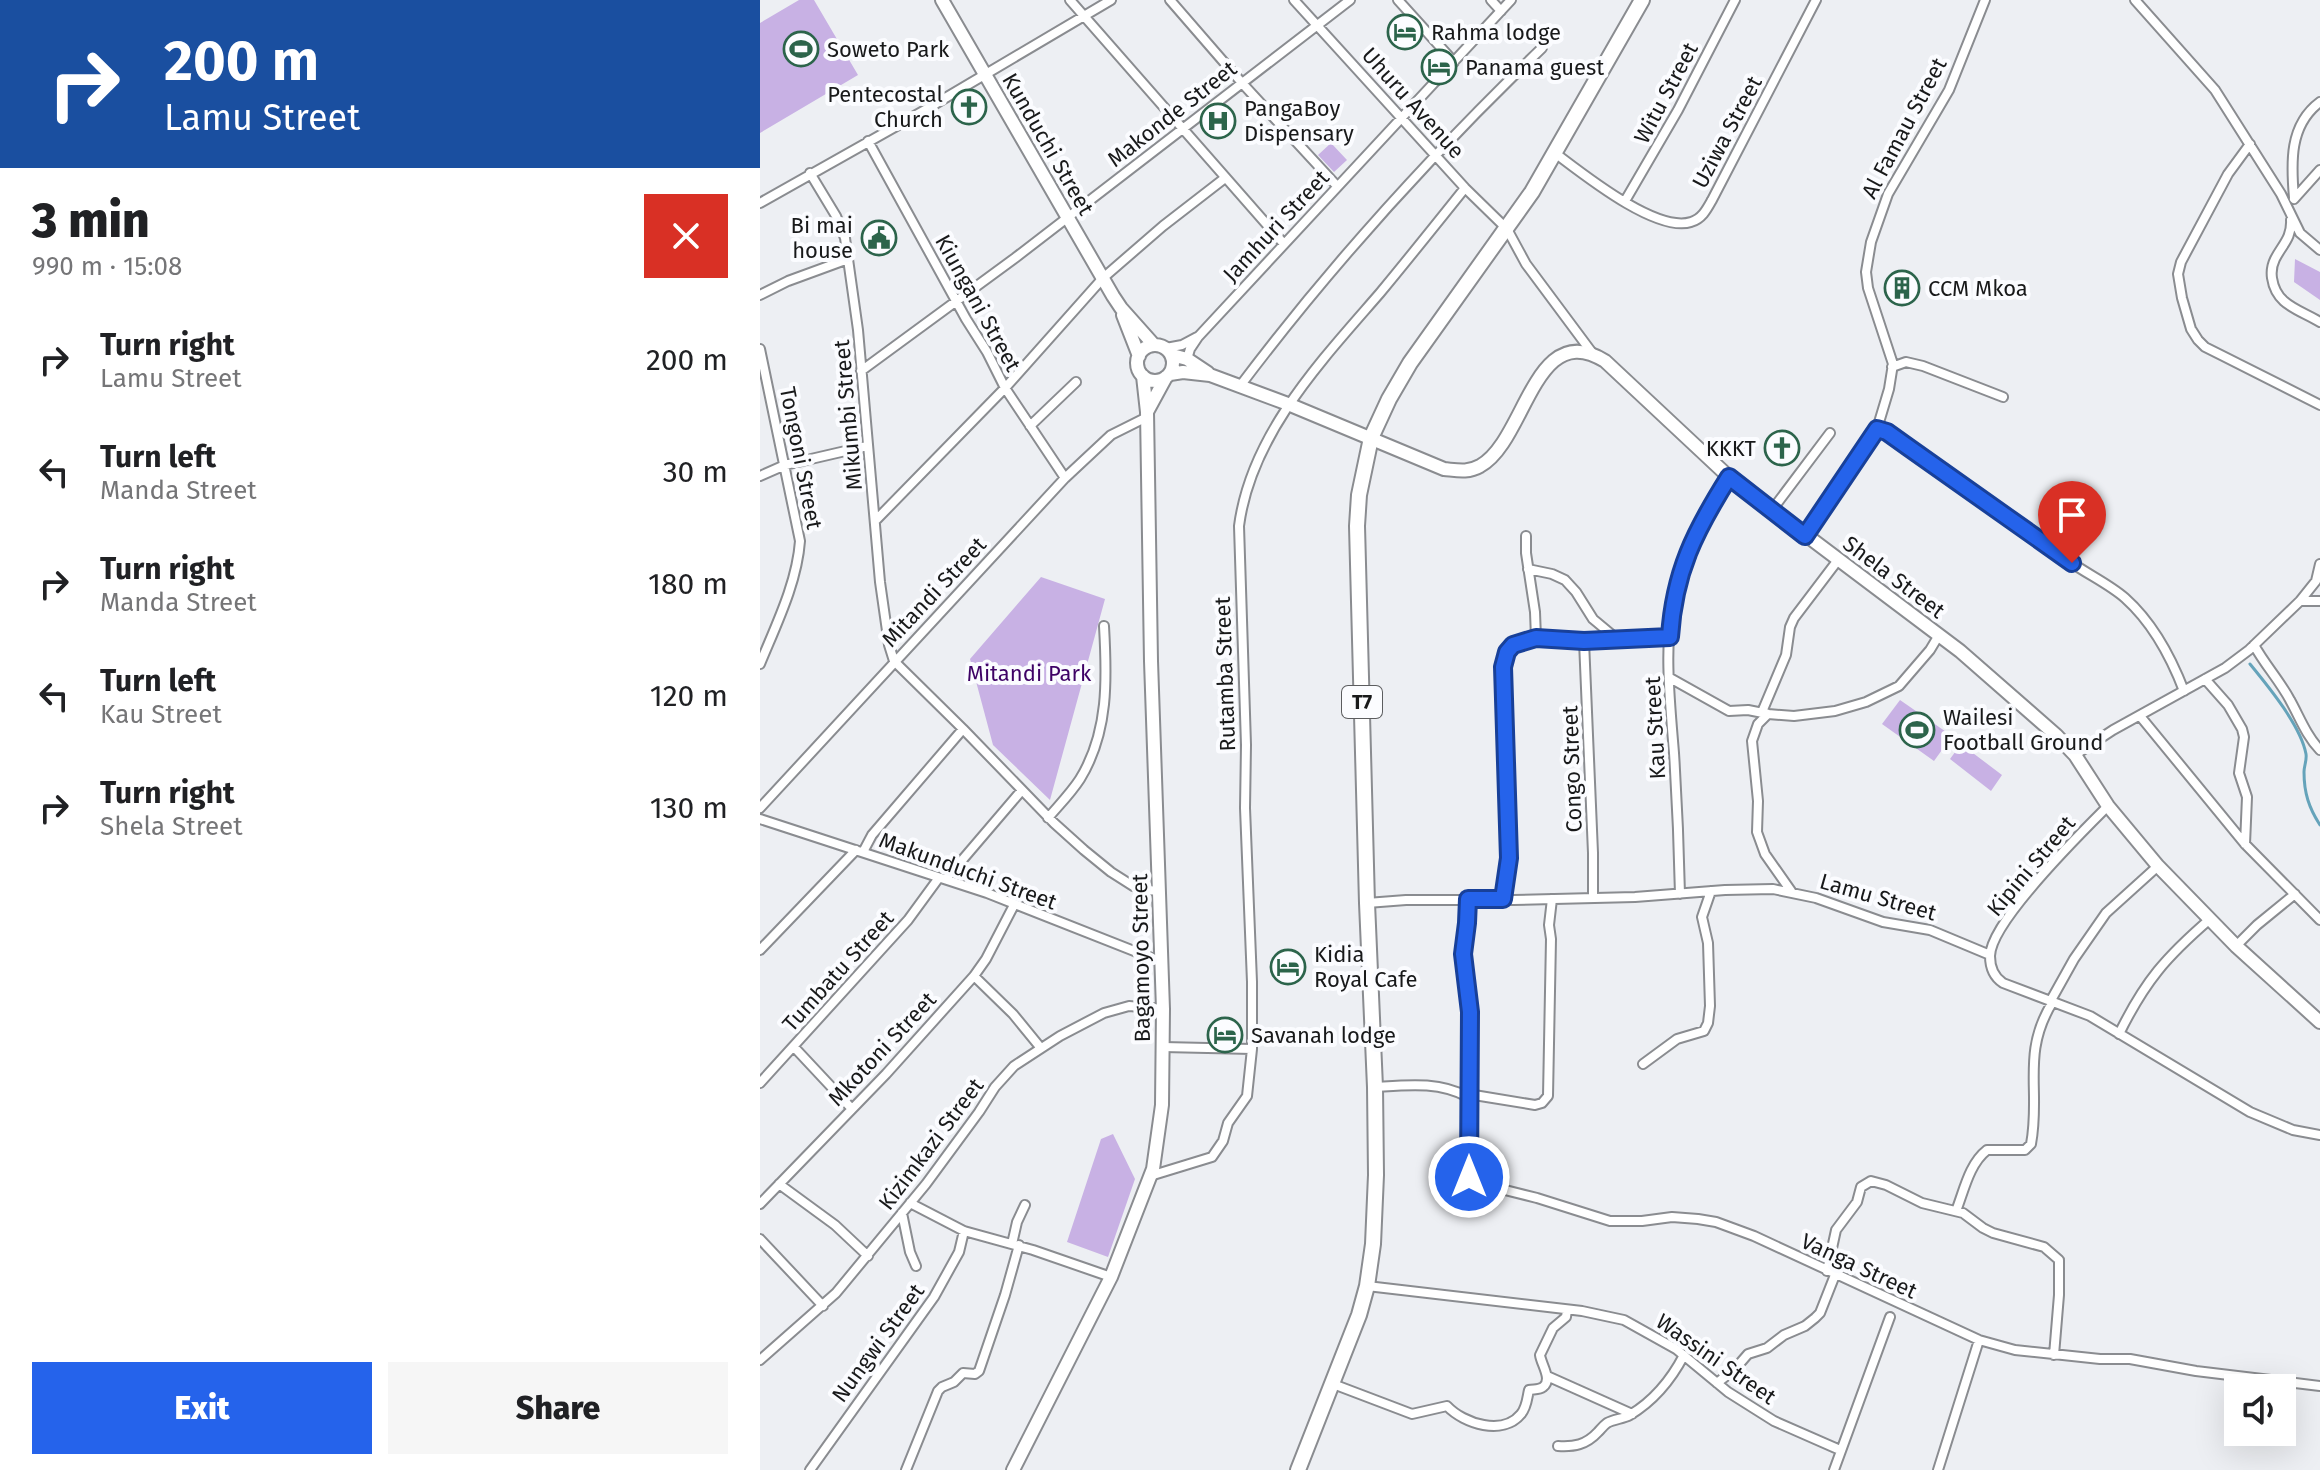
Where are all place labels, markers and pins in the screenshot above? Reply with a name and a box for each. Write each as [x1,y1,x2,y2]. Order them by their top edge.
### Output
hotel icon: Rahma lodge [1386,13,1424,51]
place label: Rahma lodge [1431,19,1561,46]
sports icon: Soweto Park [782,30,820,68]
place label: Soweto Park [827,36,950,63]
hotel icon: Panama guest [1420,48,1458,86]
place label: Panama guest [1465,54,1604,81]
place label: Pentecostal Church [827,81,943,133]
church icon: Pentecostal Church [950,88,988,126]
place label: PangaBoy Dispensary [1244,95,1354,147]
hospital icon: PangaBoy Dispensary [1199,102,1237,140]
place label: Bi mai house [791,212,853,264]
public building icon: Bi mai house [860,219,898,257]
building icon: CCM Mkoa [1883,269,1921,307]
place label: CCM Mkoa [1928,275,2028,302]
church icon: KKKT [1763,429,1801,467]
place label: KKKT [1706,435,1757,462]
pin [2038,481,2106,563]
place label: Wailesi Football Ground [1943,704,2103,756]
sports icon: Wailesi Football Ground [1898,711,1936,749]
place label: Kidia Royal Cafe [1314,941,1417,993]
hotel icon: Kidia Royal Cafe [1269,948,1307,986]
hotel icon: Savanah lodge [1206,1016,1244,1054]
place label: Savanah lodge [1251,1022,1396,1049]

